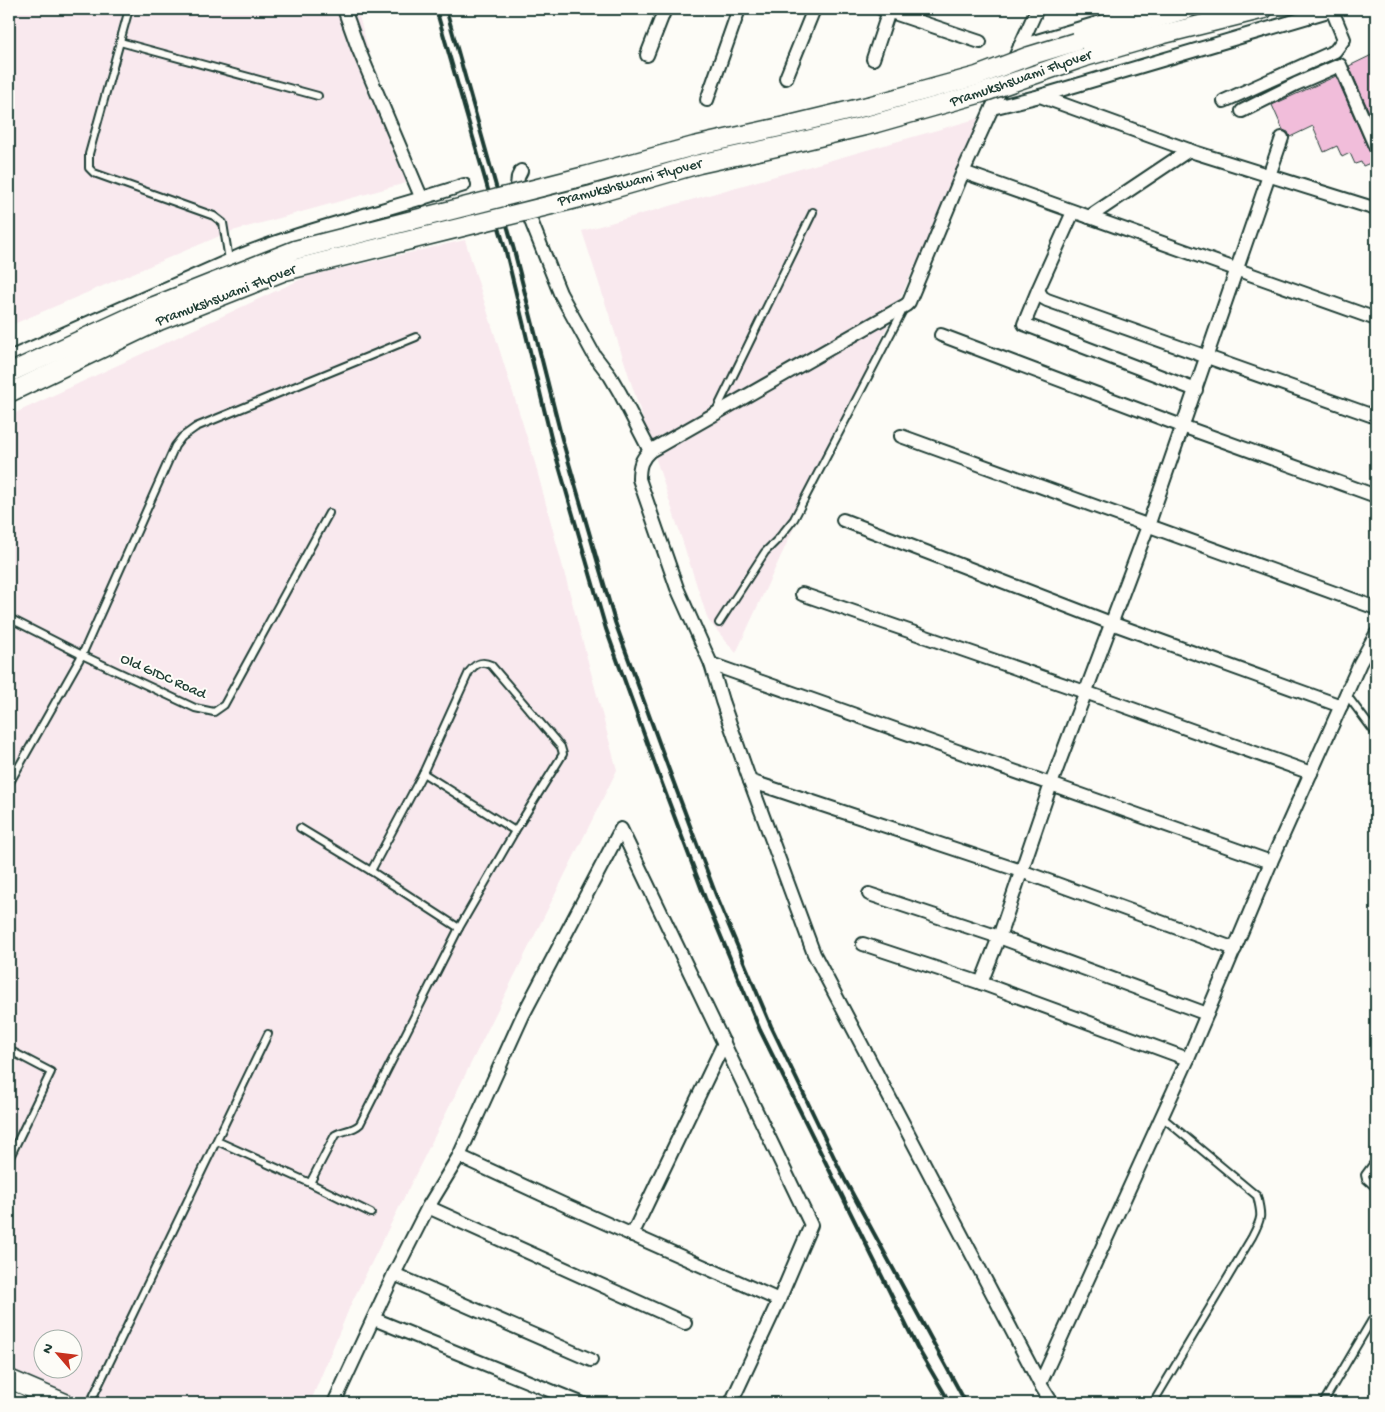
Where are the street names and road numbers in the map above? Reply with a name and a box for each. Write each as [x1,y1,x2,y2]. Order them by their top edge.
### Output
street label: Pramukshswami Flyover [947,46,1096,112]
street label: Pramukshswami Flyover [555,155,706,211]
street label: Pramukshswami Flyover [152,260,300,331]
street label: Old GIDC Road [117,650,210,704]

